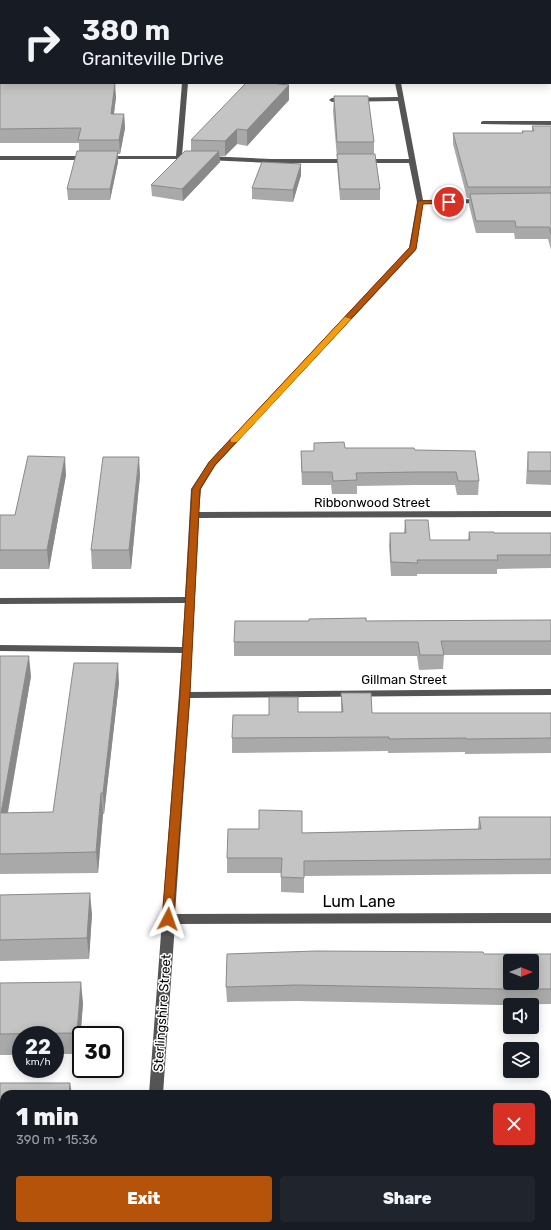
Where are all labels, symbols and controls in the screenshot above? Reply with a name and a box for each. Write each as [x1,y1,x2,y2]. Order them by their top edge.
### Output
text: 380 m [82,14,170,47]
icon: right [16,16,68,68]
text: Graniteville Drive [82,48,224,70]
pin [432,185,466,219]
icon: arrive [438,191,460,213]
street label: Ribbonwood Street [314,495,430,510]
street label: Gillman Street [361,672,447,687]
street label: Lum Lane [322,892,396,911]
position arrow [147,898,189,940]
street label: Sterlingshire Street [150,954,175,1072]
north arrow [503,954,539,990]
map controls [503,954,539,1078]
button: sound [503,998,539,1034]
speed limit sign: 30 [72,1026,124,1078]
text: 22 [25,1035,51,1059]
button: layers [503,1042,539,1078]
text: km/h [26,1056,50,1068]
text: 1 min [16,1103,79,1131]
button: close [493,1103,535,1145]
text: 390 m · 15:36 [16,1132,97,1147]
button: Exit [16,1176,272,1222]
button: Share [280,1176,535,1222]

